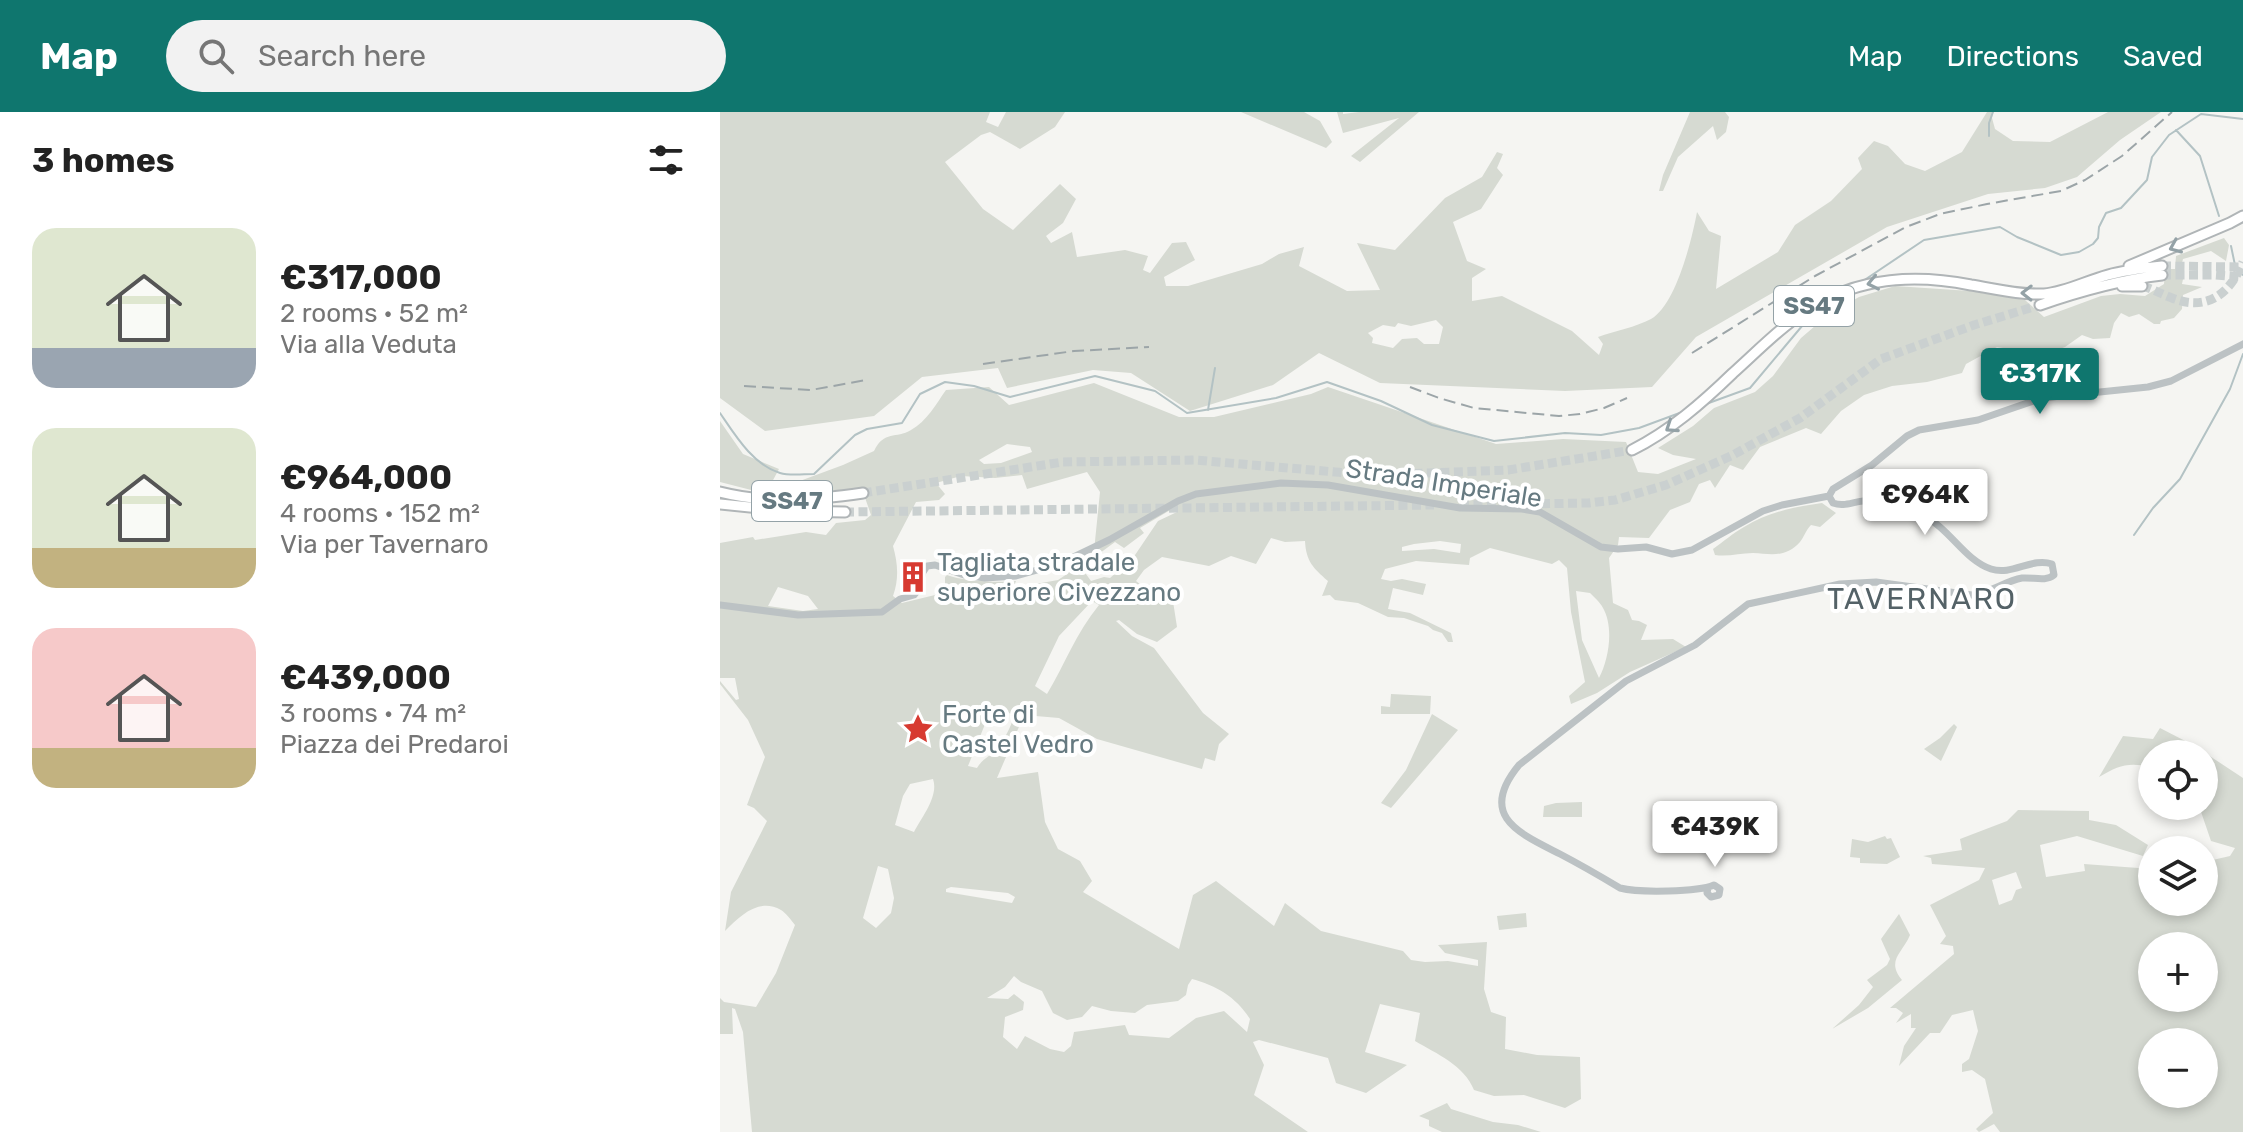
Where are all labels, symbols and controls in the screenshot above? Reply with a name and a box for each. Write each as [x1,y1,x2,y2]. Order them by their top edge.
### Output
search box [166,20,726,92]
text: Map [40,33,118,79]
icon: search [194,34,238,78]
text: Search here [258,38,426,74]
text: Map [1848,40,1902,73]
text: Directions [1946,40,2079,73]
text: Saved [2123,40,2203,73]
icon: filters [644,138,688,182]
text: 3 homes [32,140,175,181]
one-way arrow [2169,238,2183,254]
text: €317,000 [280,257,442,298]
icon: home [96,260,192,356]
one-way arrow [1867,274,1880,291]
one-way arrow [2020,285,2033,302]
road number: SS47 [1774,286,1854,326]
text: 2 rooms · 52 m² [280,298,468,329]
text: Via alla Veduta [280,329,457,360]
pin: €317K [1984,348,2096,416]
text: €317K [1999,358,2081,389]
one-way arrow [1665,417,1680,432]
street label: Strada Imperiale [1344,453,1544,514]
text: €964,000 [280,457,452,498]
icon: home [96,460,192,556]
pin: €964K [1869,469,1981,537]
text: €964K [1881,479,1969,510]
road number: SS47 [752,481,832,521]
text: 4 rooms · 152 m² [280,498,480,529]
text: Via per Tavernaro [280,529,489,560]
place label: Tagliata stradale superiore Civezzano [937,547,1181,608]
building icon: Tagliata stradale superiore Civezzano [896,560,930,594]
district label: TAVERNARO [1827,581,2017,617]
text: €439,000 [280,657,451,698]
icon: home [96,660,192,756]
text: 3 rooms · 74 m² [280,698,466,729]
place label: Forte di Castel Vedro [942,699,1094,760]
place icon: Forte di Castel Vedro [901,712,935,746]
text: Piazza dei Predaroi [280,729,509,760]
map controls [2138,740,2218,1108]
button: locate [2138,740,2218,820]
pin: €439K [1659,801,1771,869]
text: €439K [1670,811,1760,842]
button: layers [2138,836,2218,916]
button: + [2138,932,2218,1012]
button: − [2138,1028,2218,1108]

